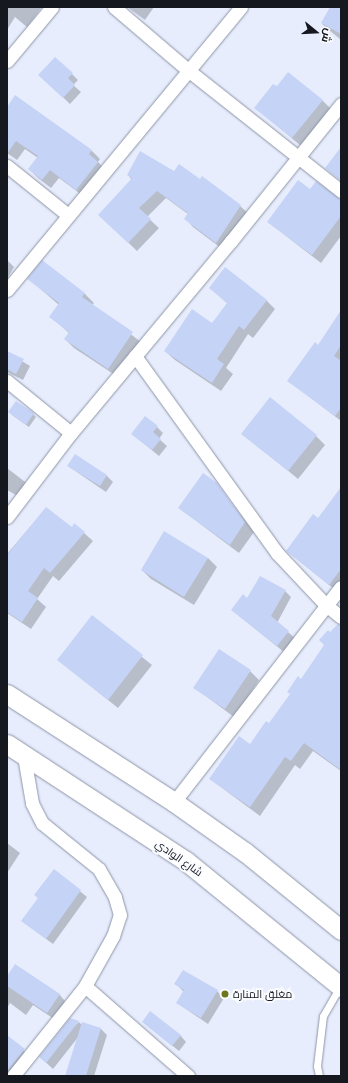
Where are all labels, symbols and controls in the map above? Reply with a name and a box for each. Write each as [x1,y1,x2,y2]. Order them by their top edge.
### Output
north arrow [296,12,336,52]
text: ش [319,27,336,45]
street label: شارع الوادي [153,837,205,879]
place label: مغلق المنارة [233,987,292,1001]
marker: مغلق المنارة [220,989,230,999]

